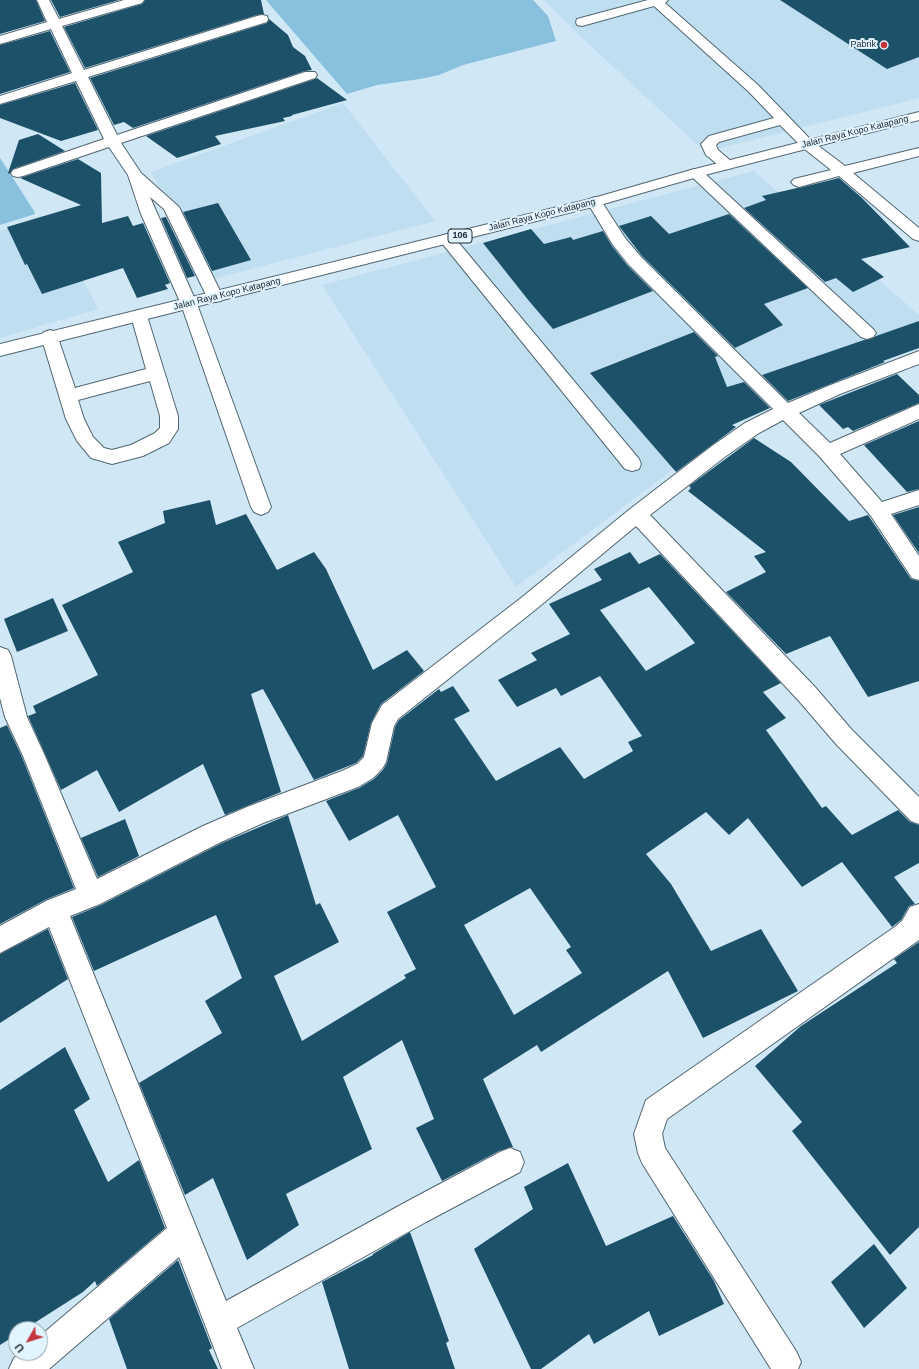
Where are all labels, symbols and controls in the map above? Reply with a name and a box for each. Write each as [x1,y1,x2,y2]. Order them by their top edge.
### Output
place label: Pabrik [850,40,876,50]
marker: Pabrik [879,40,889,50]
street label: Jalan Raya Kopo Katapang [801,114,909,150]
street label: Jalan Raya Kopo Katapang [488,197,596,233]
road number: 106 [448,229,472,243]
street label: Jalan Raya Kopo Katapang [173,276,281,312]
north arrow [8,1321,48,1361]
text: U [12,1341,27,1355]

